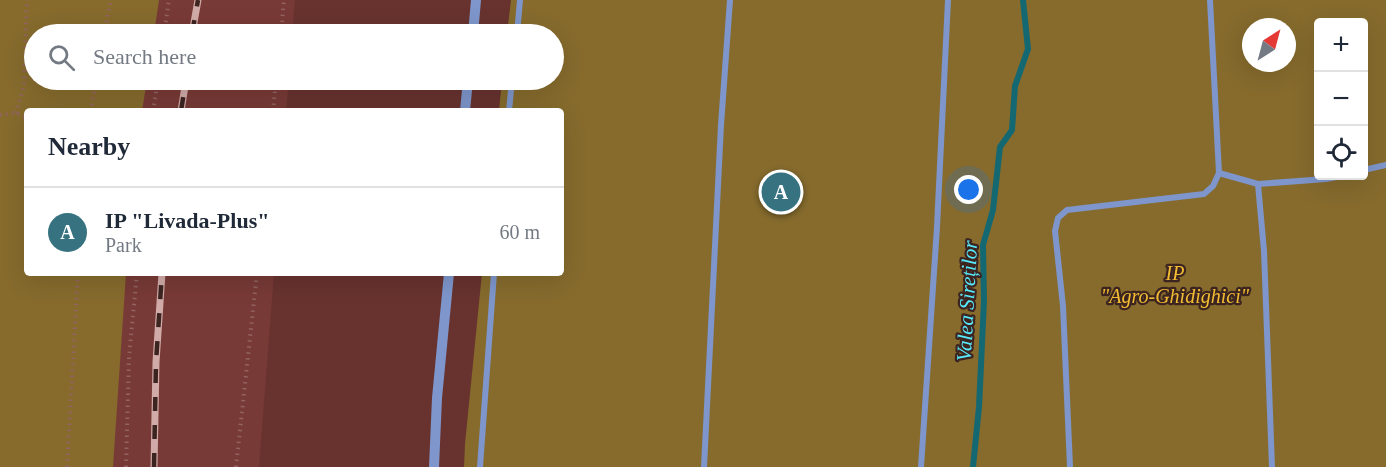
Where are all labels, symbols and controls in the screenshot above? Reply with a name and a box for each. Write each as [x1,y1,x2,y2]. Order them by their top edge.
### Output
north arrow [1242,18,1296,72]
map controls [1314,18,1368,180]
button: + [1314,18,1368,72]
search box [24,24,564,90]
icon: search [45,41,78,74]
text: Search here [93,44,196,69]
button: − [1314,72,1368,126]
button: locate [1314,126,1368,180]
text: Nearby [48,132,130,161]
pin: A [762,170,800,214]
your location [954,175,983,204]
text: IP "Livada-Plus" [105,208,269,233]
text: A [60,221,75,243]
text: 60 m [499,221,540,243]
text: Park [105,234,142,256]
water label: Valea Sireților [952,239,982,362]
park label: IP "Agro-Ghidighici" [1101,262,1250,308]

